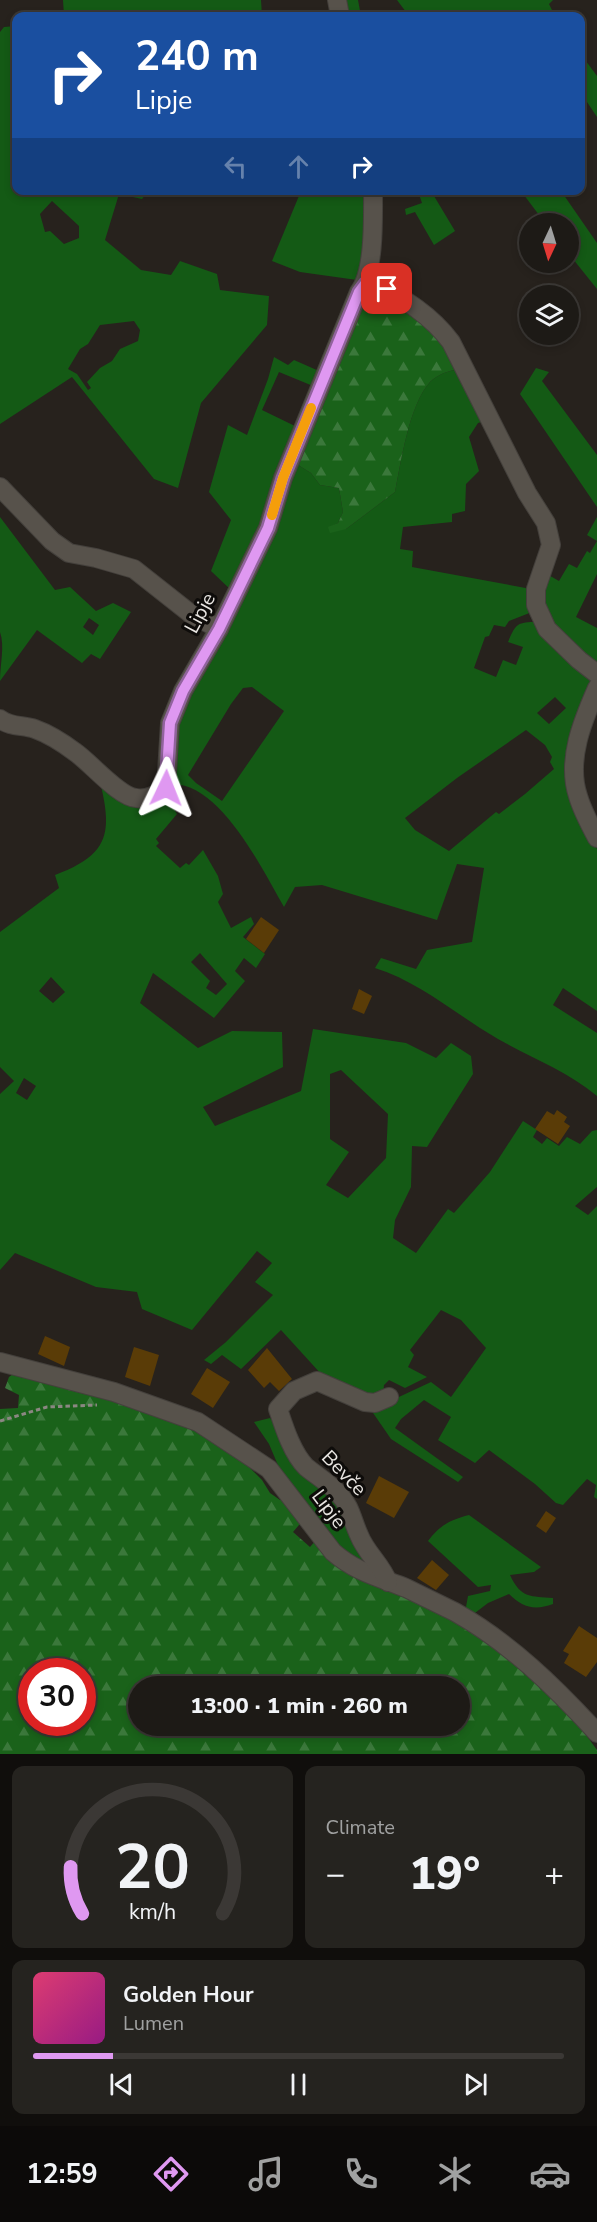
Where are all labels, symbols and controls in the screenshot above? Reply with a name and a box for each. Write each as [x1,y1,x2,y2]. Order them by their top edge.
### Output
text: 240 m [135,28,259,85]
icon: right [36,36,114,114]
text: Lipje [135,82,192,119]
icon: left [219,150,252,183]
icon: ahead [282,150,315,183]
icon: right [345,150,378,183]
north arrow [519,213,579,273]
map controls [519,213,579,345]
pin [361,263,412,314]
icon: arrive [370,272,403,305]
button: layers [519,285,579,345]
street label: Lipje [178,588,222,638]
position arrow [134,756,198,820]
street label: Bevče [316,1444,372,1502]
street label: Lipje [305,1484,353,1534]
speed limit sign: 30 [18,1658,96,1736]
text: 13:00 · 1 min · 260 m [190,1691,408,1721]
text: Climate [326,1814,395,1841]
text: 20 [115,1825,190,1910]
text: 19° [409,1844,480,1905]
text: − [326,1852,345,1897]
text: + [544,1852,564,1897]
text: km/h [129,1897,176,1927]
text: Golden Hour [123,1980,254,2010]
text: Lumen [123,2010,184,2037]
icon: previous [105,2068,138,2101]
icon: pause [282,2068,315,2101]
icon: next [459,2068,492,2101]
icon: directions [150,2153,192,2195]
icon: music [245,2153,287,2195]
icon: phone [340,2153,382,2195]
icon: climate [434,2153,476,2195]
icon: car [529,2153,571,2195]
text: 12:59 [26,2156,98,2193]

